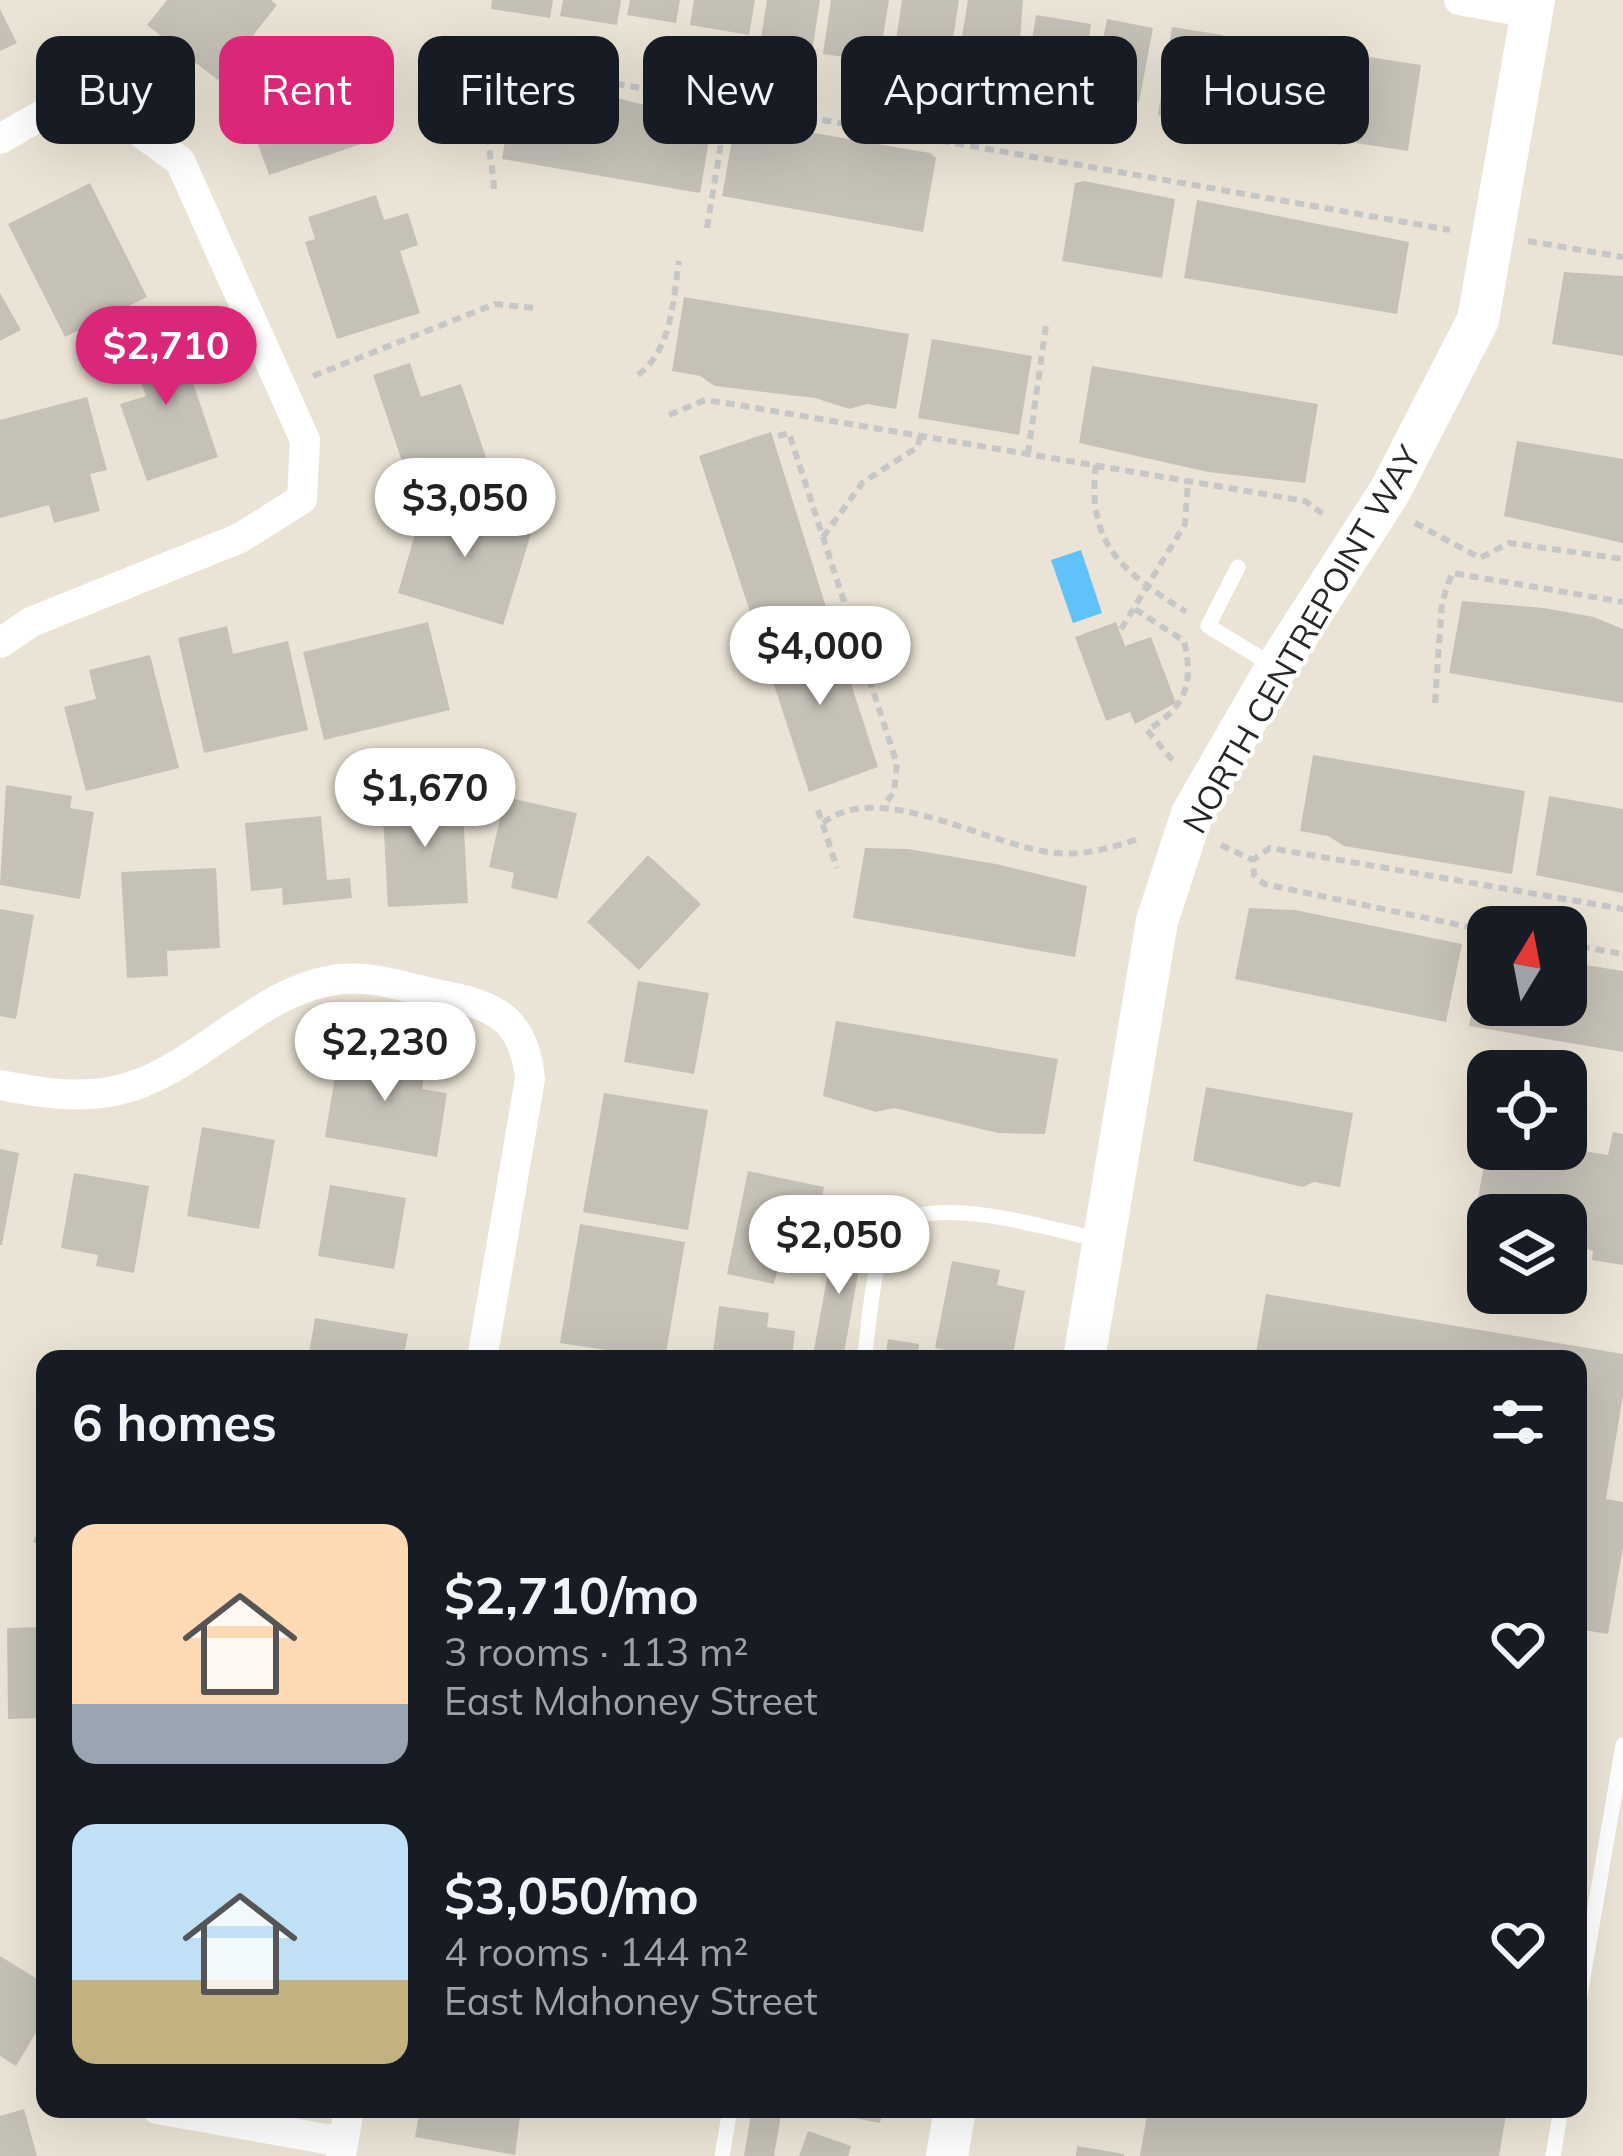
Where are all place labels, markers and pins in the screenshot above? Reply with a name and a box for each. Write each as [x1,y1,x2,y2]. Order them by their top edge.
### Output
pin: $2,710 [68,306,264,408]
pin: $3,050 [367,458,563,560]
pin: $4,000 [722,606,918,708]
pin: $1,670 [327,748,523,850]
pin: $2,230 [287,1002,483,1104]
pin: $2,050 [741,1195,937,1297]

